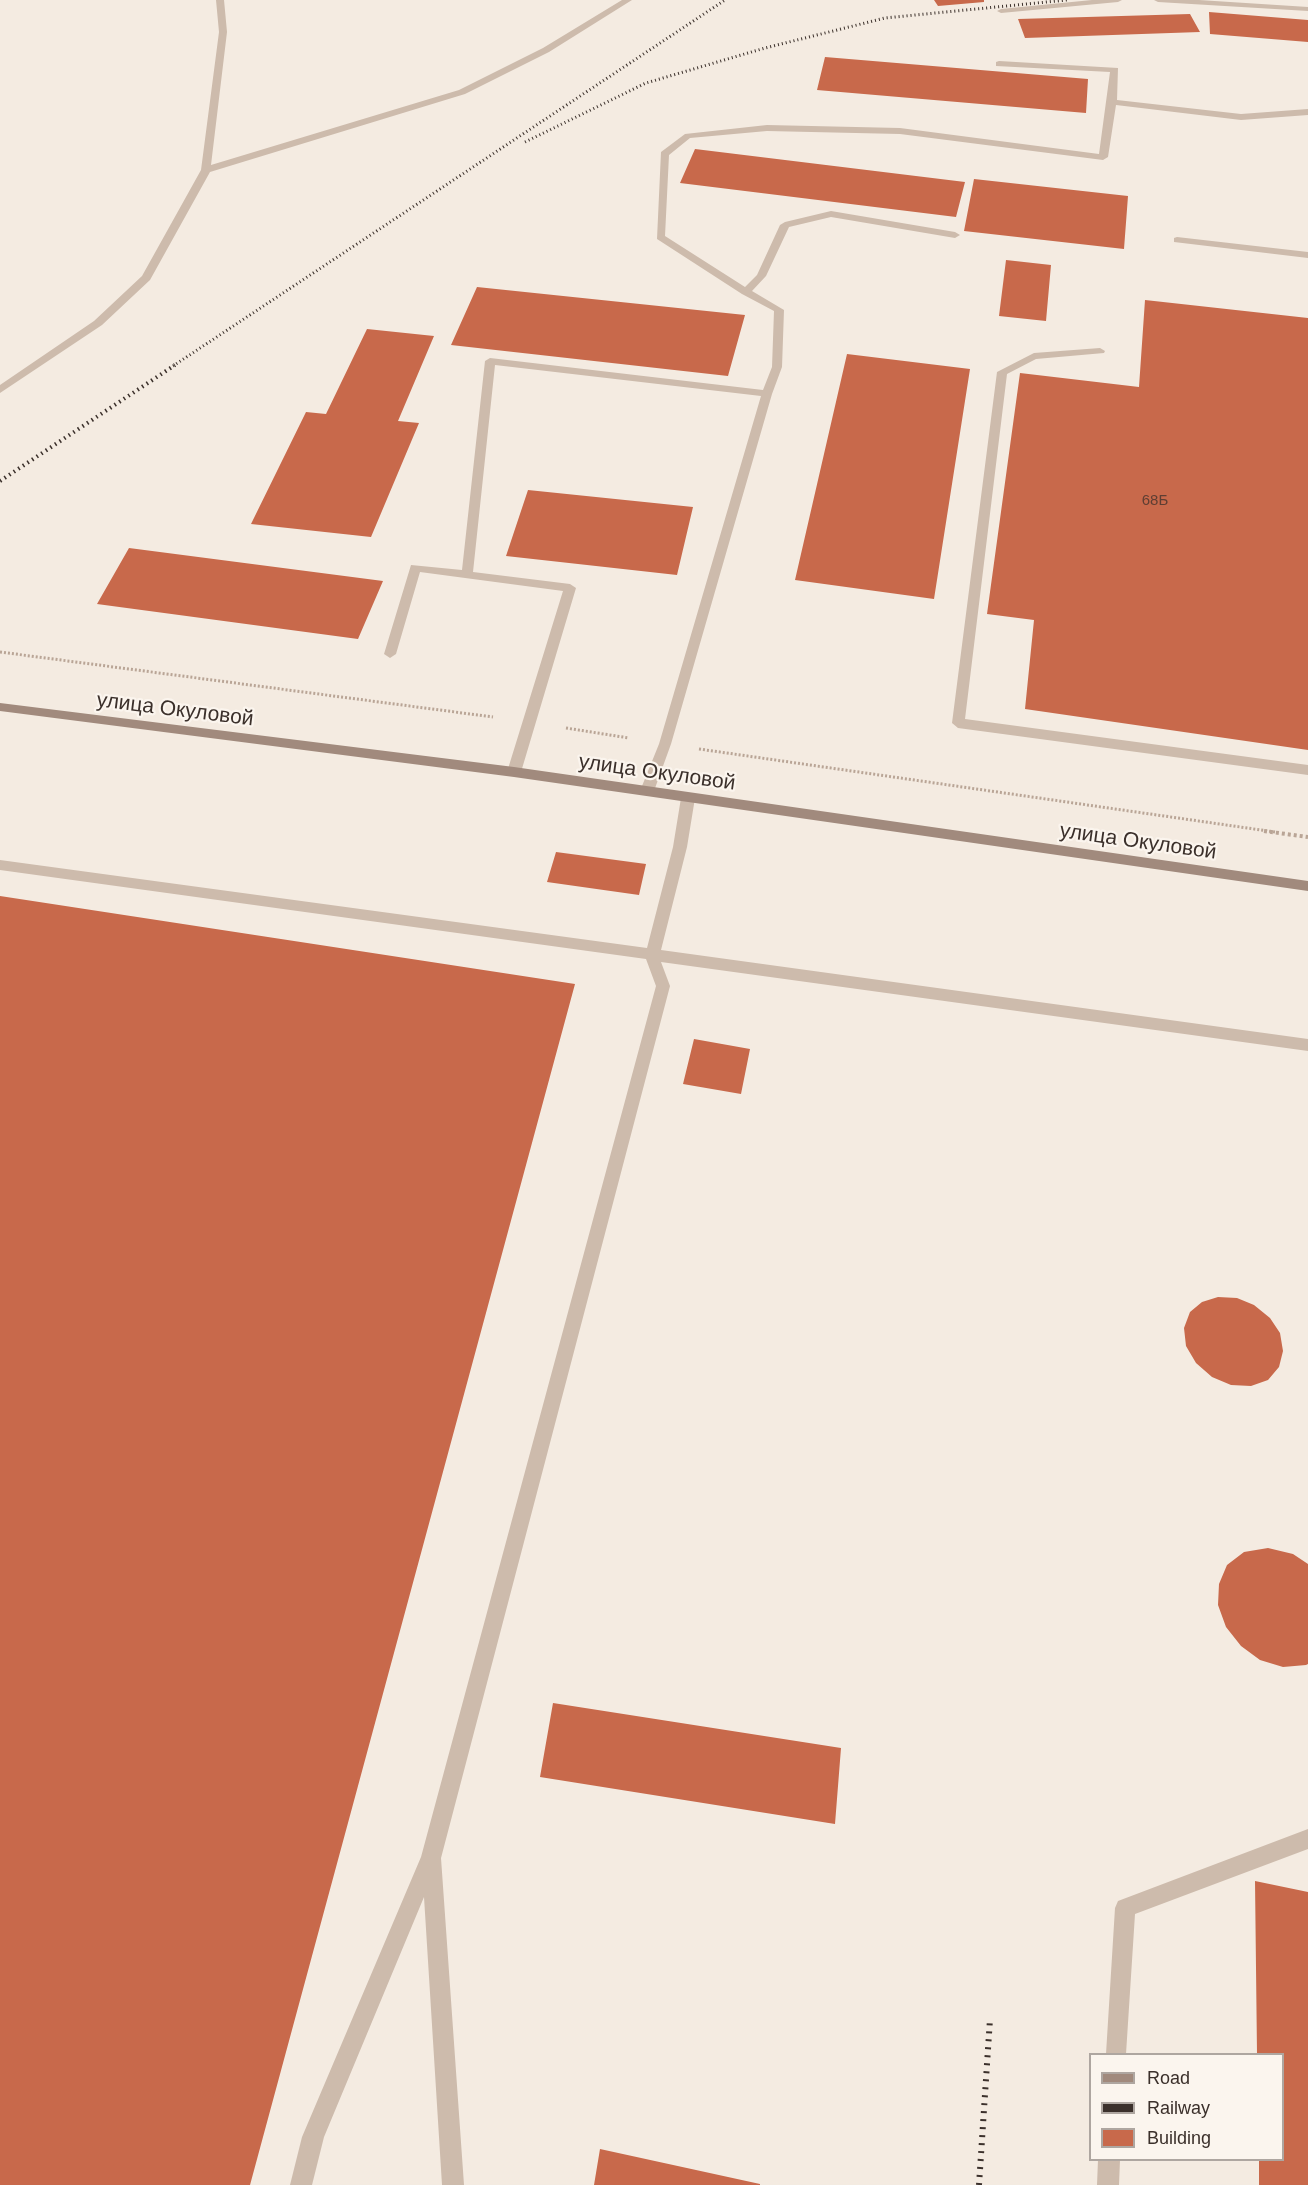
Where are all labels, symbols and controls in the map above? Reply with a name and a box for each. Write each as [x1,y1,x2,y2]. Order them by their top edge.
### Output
house number: 68Б [1142,492,1168,510]
street label: улица Окуловой [95,688,255,732]
street label: улица Окуловой [577,750,737,796]
street label: улица Окуловой [1058,819,1218,865]
legend [1089,2053,1284,2161]
text: Road [1147,2068,1190,2088]
text: Railway [1147,2098,1210,2118]
text: Building [1147,2128,1211,2148]

